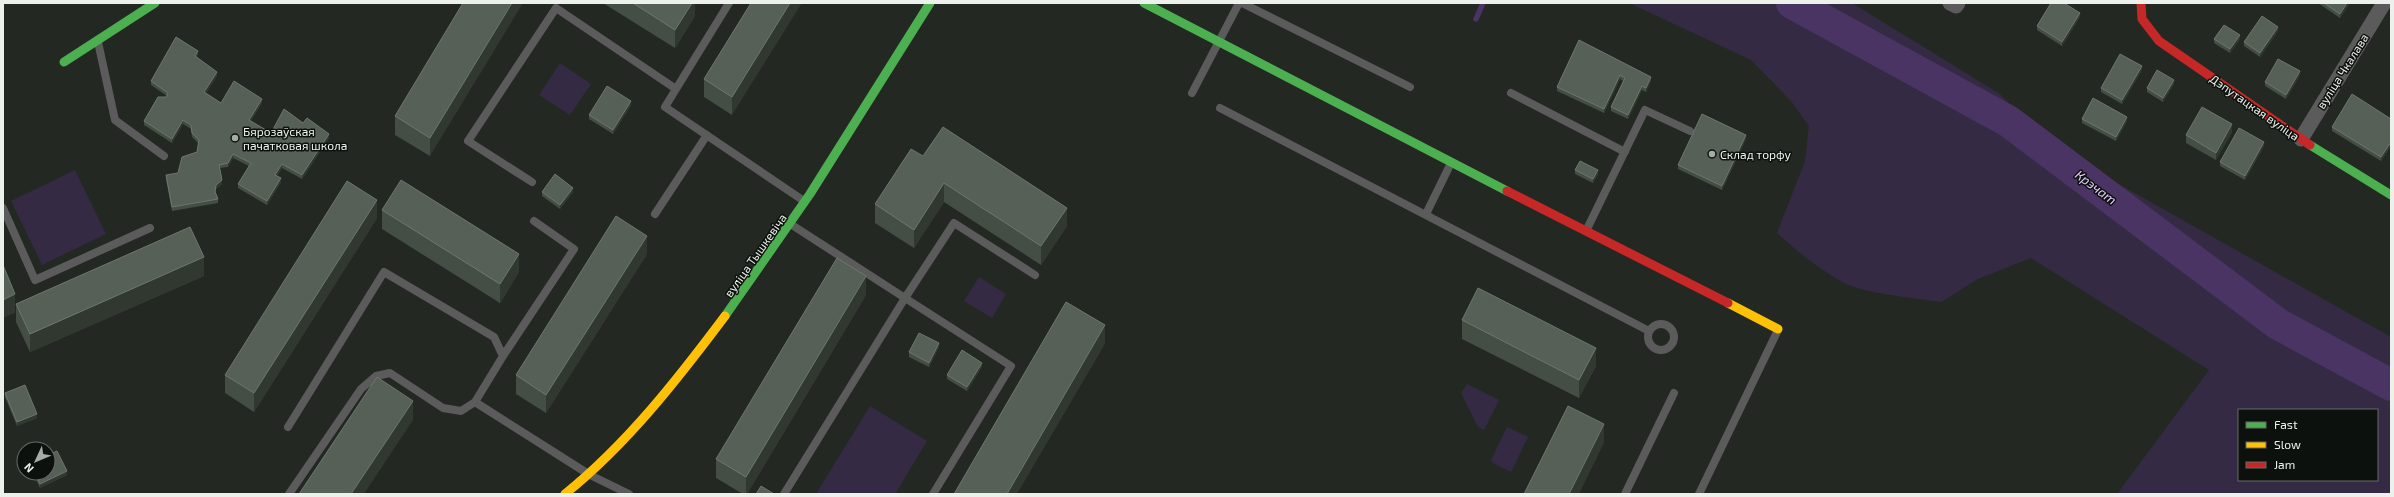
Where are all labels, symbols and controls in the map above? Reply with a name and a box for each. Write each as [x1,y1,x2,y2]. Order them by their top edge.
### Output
street label: вуліца Чкалава [2313,31,2372,112]
street label: Дэпутацкая вуліца [2207,71,2302,144]
place label: Бярозаўская пачатковая школа [243,124,347,152]
marker: Бярозаўская пачатковая школа [230,133,240,143]
place label: Склад торфу [1720,147,1792,162]
marker: Склад торфу [1707,149,1717,159]
water label: Крэчат [2072,166,2120,208]
street label: вуліца Тышкевіча [721,211,790,300]
legend [2238,409,2378,481]
text: Fast [2274,417,2298,431]
text: Slow [2274,437,2301,451]
north arrow [16,441,56,481]
text: Jam [2274,457,2295,471]
text: N [21,461,36,476]

